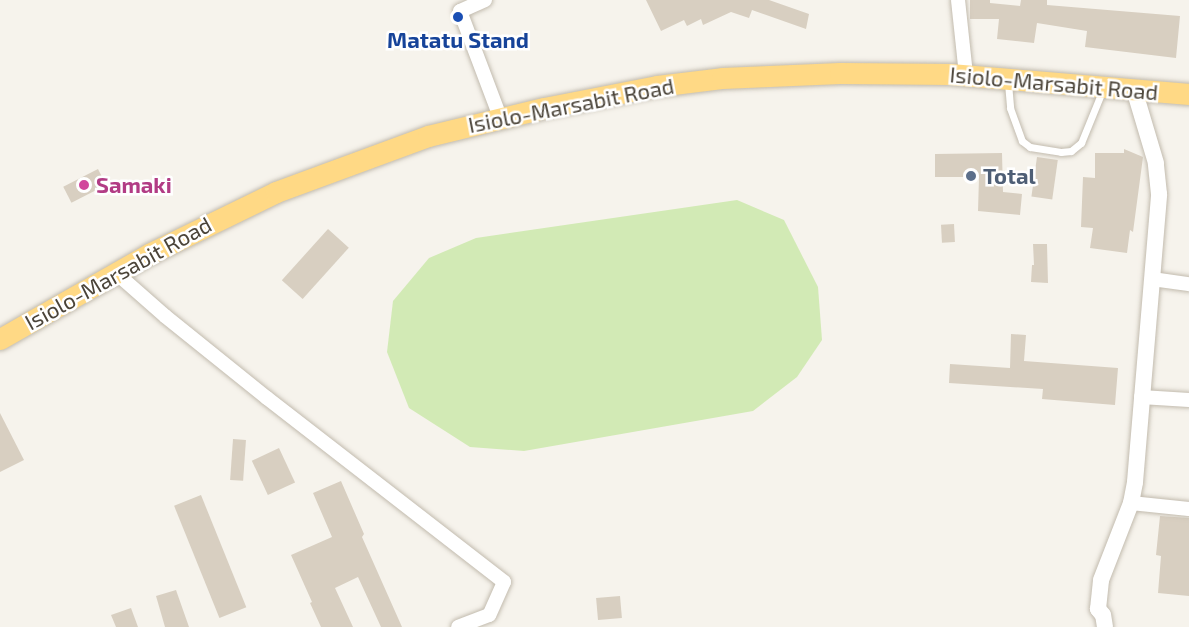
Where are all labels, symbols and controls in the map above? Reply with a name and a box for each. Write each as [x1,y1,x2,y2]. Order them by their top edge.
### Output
marker: Matatu Stand [451,10,465,24]
place label: Matatu Stand [387,27,529,53]
street label: Isiolo-Marsabit Road [949,61,1159,105]
street label: Isiolo-Marsabit Road [466,72,676,138]
place label: Total [983,163,1036,189]
marker: Total [964,169,978,183]
place label: Samaki [96,172,172,198]
marker: Samaki [77,178,91,192]
street label: Isiolo-Marsabit Road [20,211,216,335]

